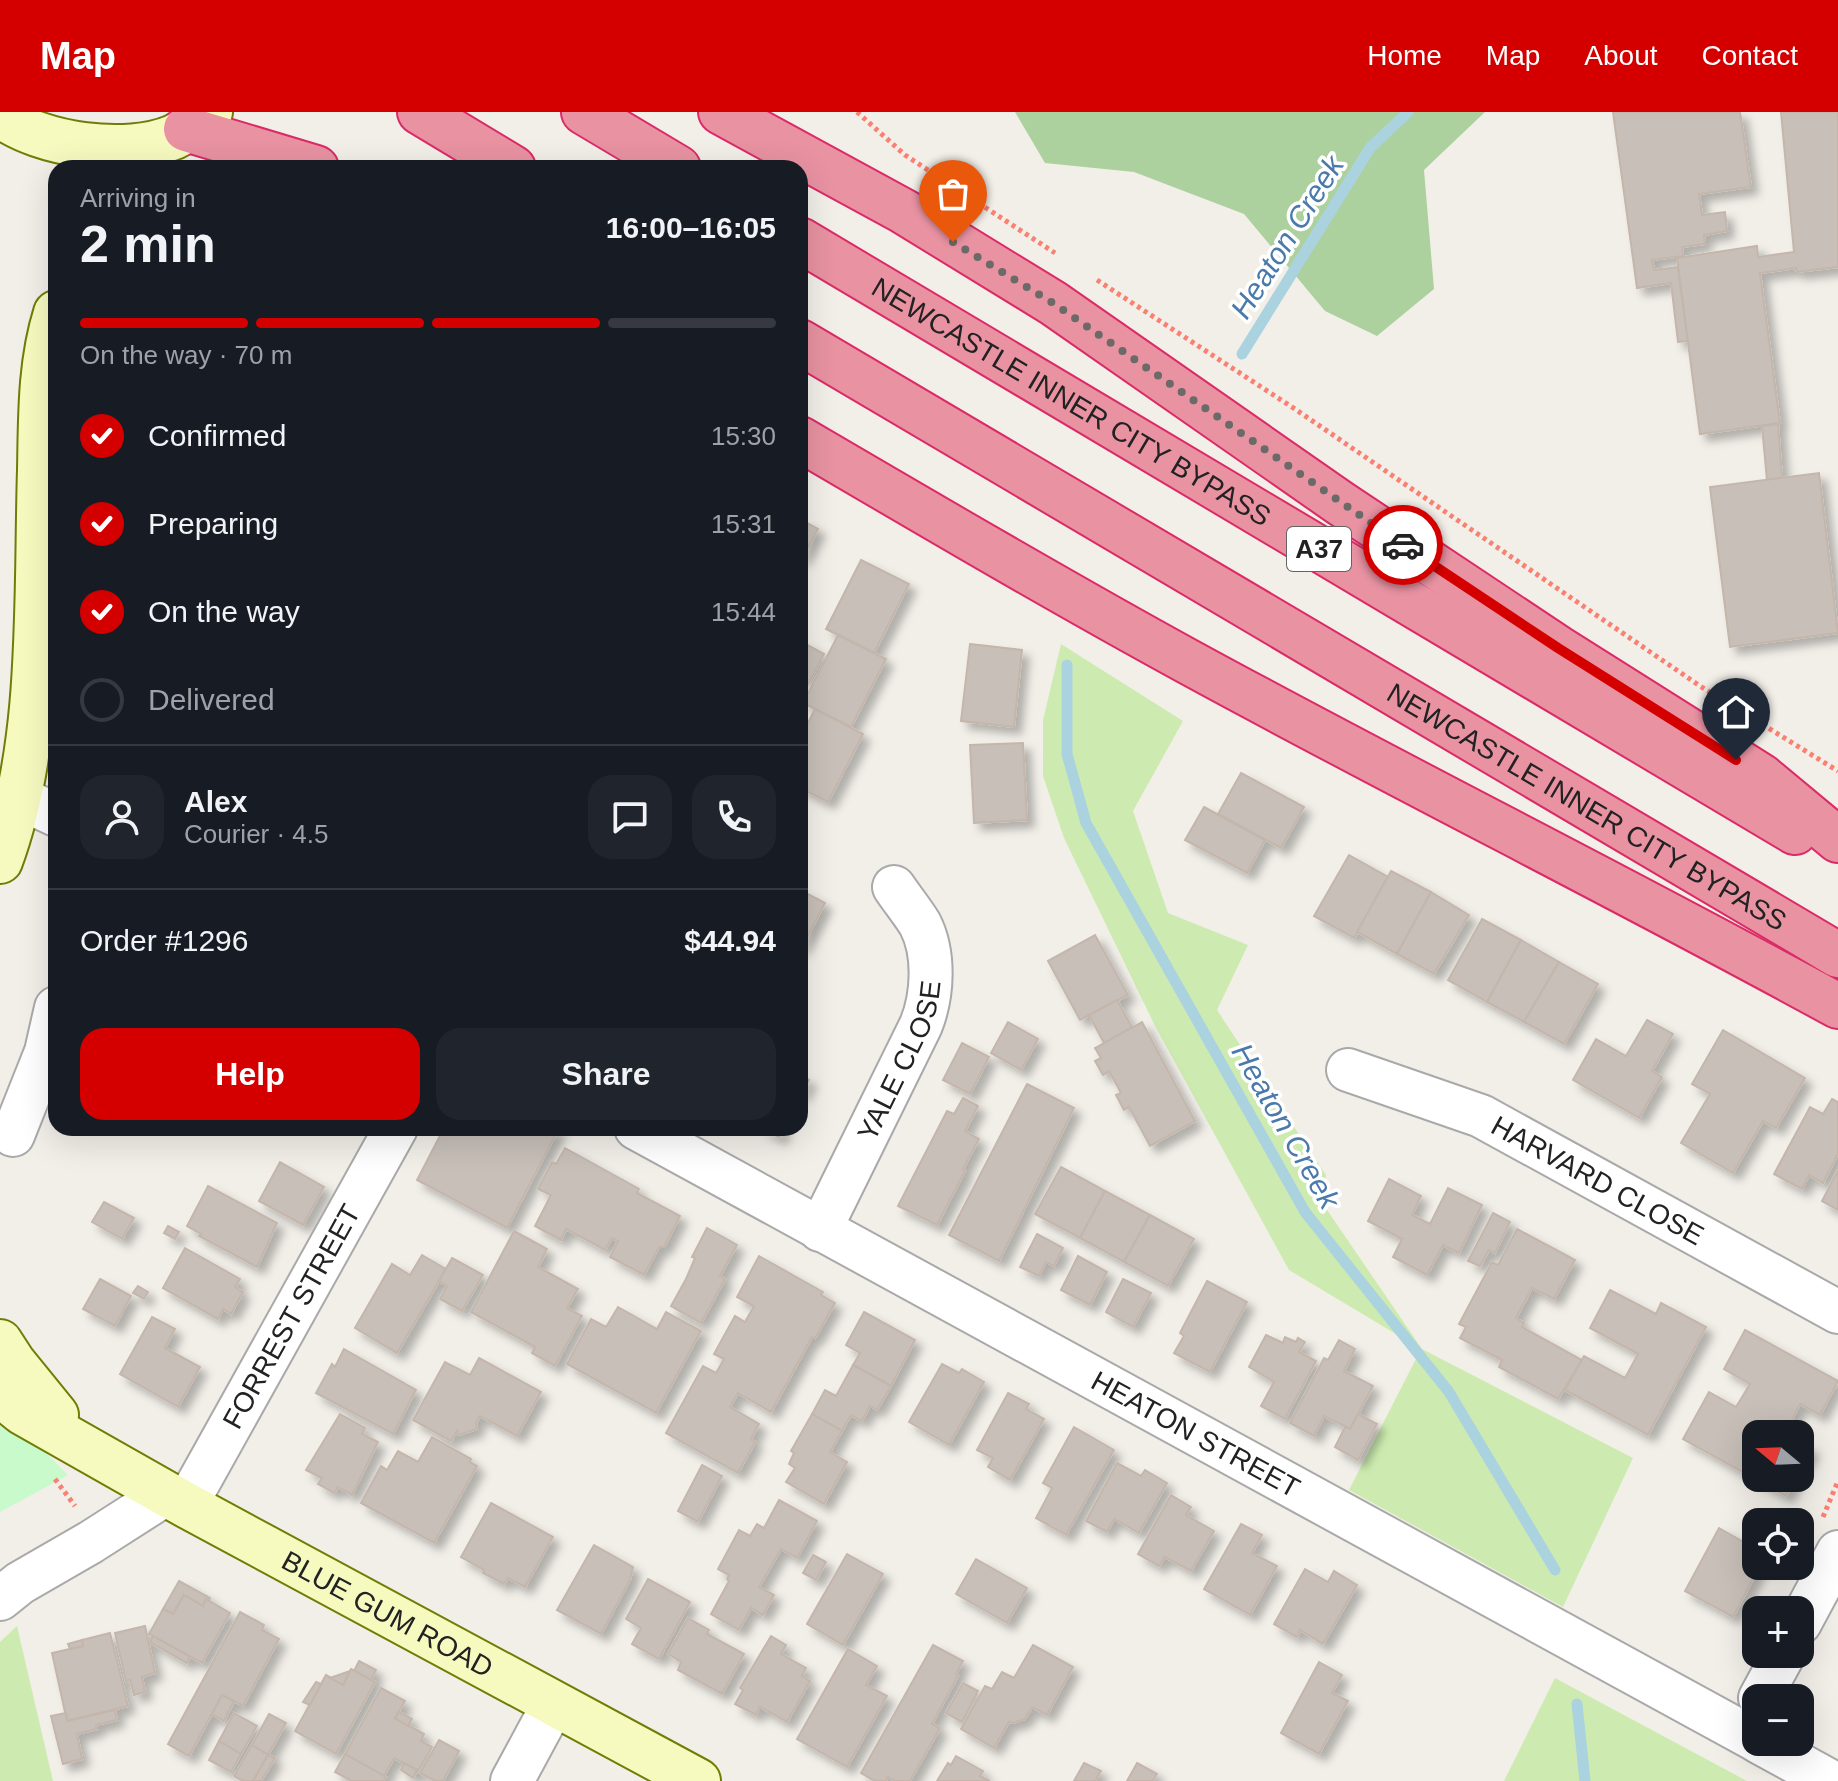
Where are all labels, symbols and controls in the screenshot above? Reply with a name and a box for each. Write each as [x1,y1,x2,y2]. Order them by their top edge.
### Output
text: Map [40,35,116,77]
text: Home [1367,40,1442,71]
text: Map [1486,40,1540,71]
text: About [1584,40,1658,71]
text: Contact [1702,40,1798,71]
water label: Heaton Creek [1224,148,1351,324]
pin [919,160,987,242]
icon: bag [931,172,975,216]
text: Arriving in [80,183,196,213]
text: 16:00–16:05 [606,211,776,244]
text: 2 min [80,215,216,273]
street label: NEWCASTLE INNER CITY BYPASS [867,271,1276,532]
text: On the way · 70 m [80,340,292,370]
icon: check [80,414,124,458]
text: Confirmed [148,419,286,452]
text: 15:30 [711,421,776,451]
icon: check [80,502,124,546]
courier [1363,505,1443,585]
text: Preparing [148,507,278,540]
text: 15:31 [711,509,776,539]
icon: car [1381,523,1425,567]
road number: A37 [1287,527,1351,571]
icon: check [80,590,124,634]
text: On the way [148,595,300,628]
text: 15:44 [711,597,776,627]
street label: NEWCASTLE INNER CITY BYPASS [1382,677,1792,937]
pin [1702,678,1770,760]
text: Delivered [148,683,275,716]
icon: home [1714,690,1758,734]
button: person [80,775,164,859]
button: chat [588,775,672,859]
button: phone [692,775,776,859]
text: Alex [184,785,247,818]
text: Courier · 4.5 [184,819,329,849]
text: Order #1296 [80,924,248,957]
text: $44.94 [684,924,776,957]
street label: YALE CLOSE [851,979,946,1145]
button: Help [80,1028,420,1120]
button: Share [436,1028,776,1120]
water label: Heaton Creek [1225,1038,1348,1216]
street label: HARVARD CLOSE [1486,1109,1709,1251]
street label: FORREST STREET [216,1199,366,1434]
street label: HEATON STREET [1086,1365,1305,1503]
north arrow [1742,1420,1814,1492]
map controls [1742,1420,1814,1756]
button: locate [1742,1508,1814,1580]
street label: BLUE GUM ROAD [277,1544,498,1683]
button: + [1742,1596,1814,1668]
button: − [1742,1684,1814,1756]

